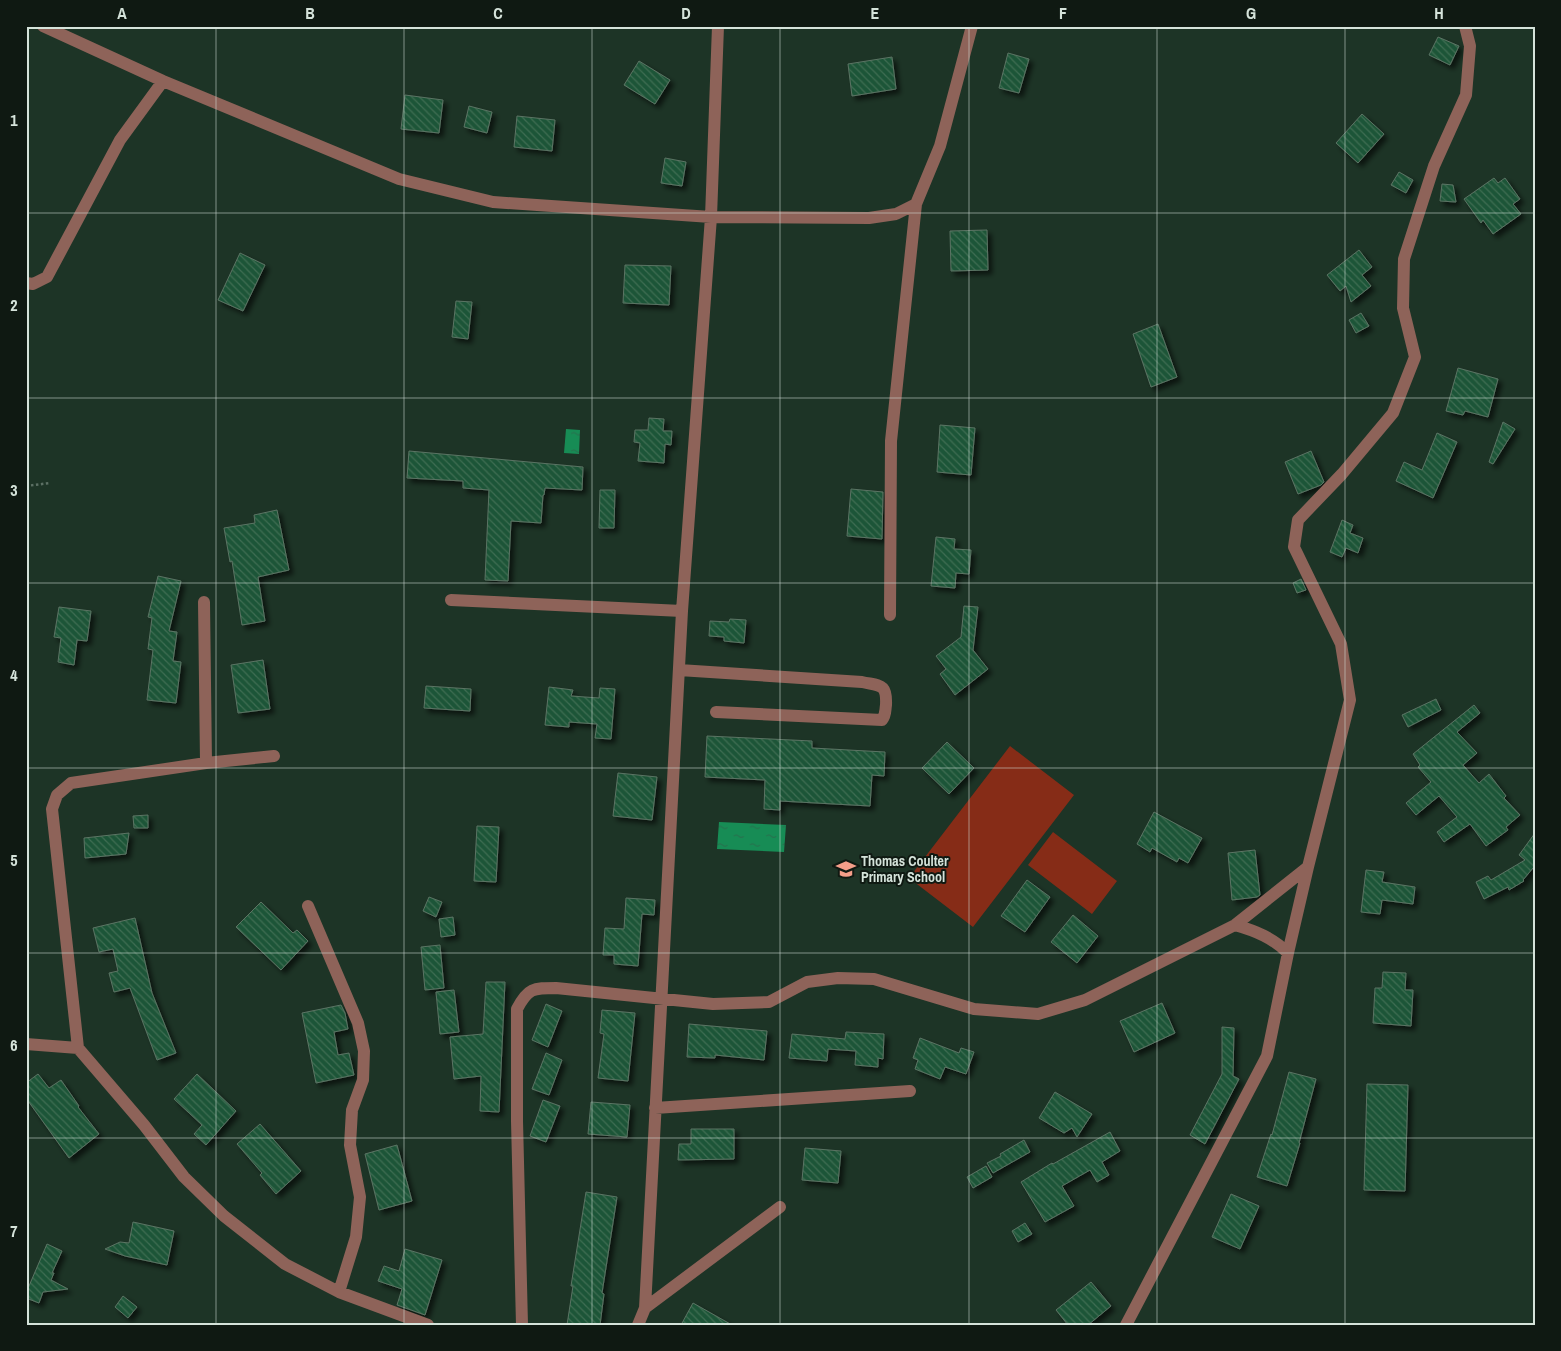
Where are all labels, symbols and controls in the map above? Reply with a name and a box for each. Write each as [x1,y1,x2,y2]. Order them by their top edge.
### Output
text: A [117,2,127,24]
text: B [305,2,315,24]
text: C [493,2,503,24]
text: D [681,2,691,24]
text: E [871,2,880,24]
text: F [1059,2,1067,24]
text: G [1246,2,1256,24]
text: H [1434,2,1444,24]
text: 1 [10,109,18,131]
text: 2 [10,294,18,316]
text: 3 [10,479,18,501]
text: 4 [10,664,18,686]
text: 5 [10,849,18,871]
place label: Thomas Coulter Primary School [861,852,949,886]
school or university icon: Thomas Coulter Primary School [835,858,857,880]
text: 6 [10,1034,18,1056]
text: 7 [10,1220,18,1242]

